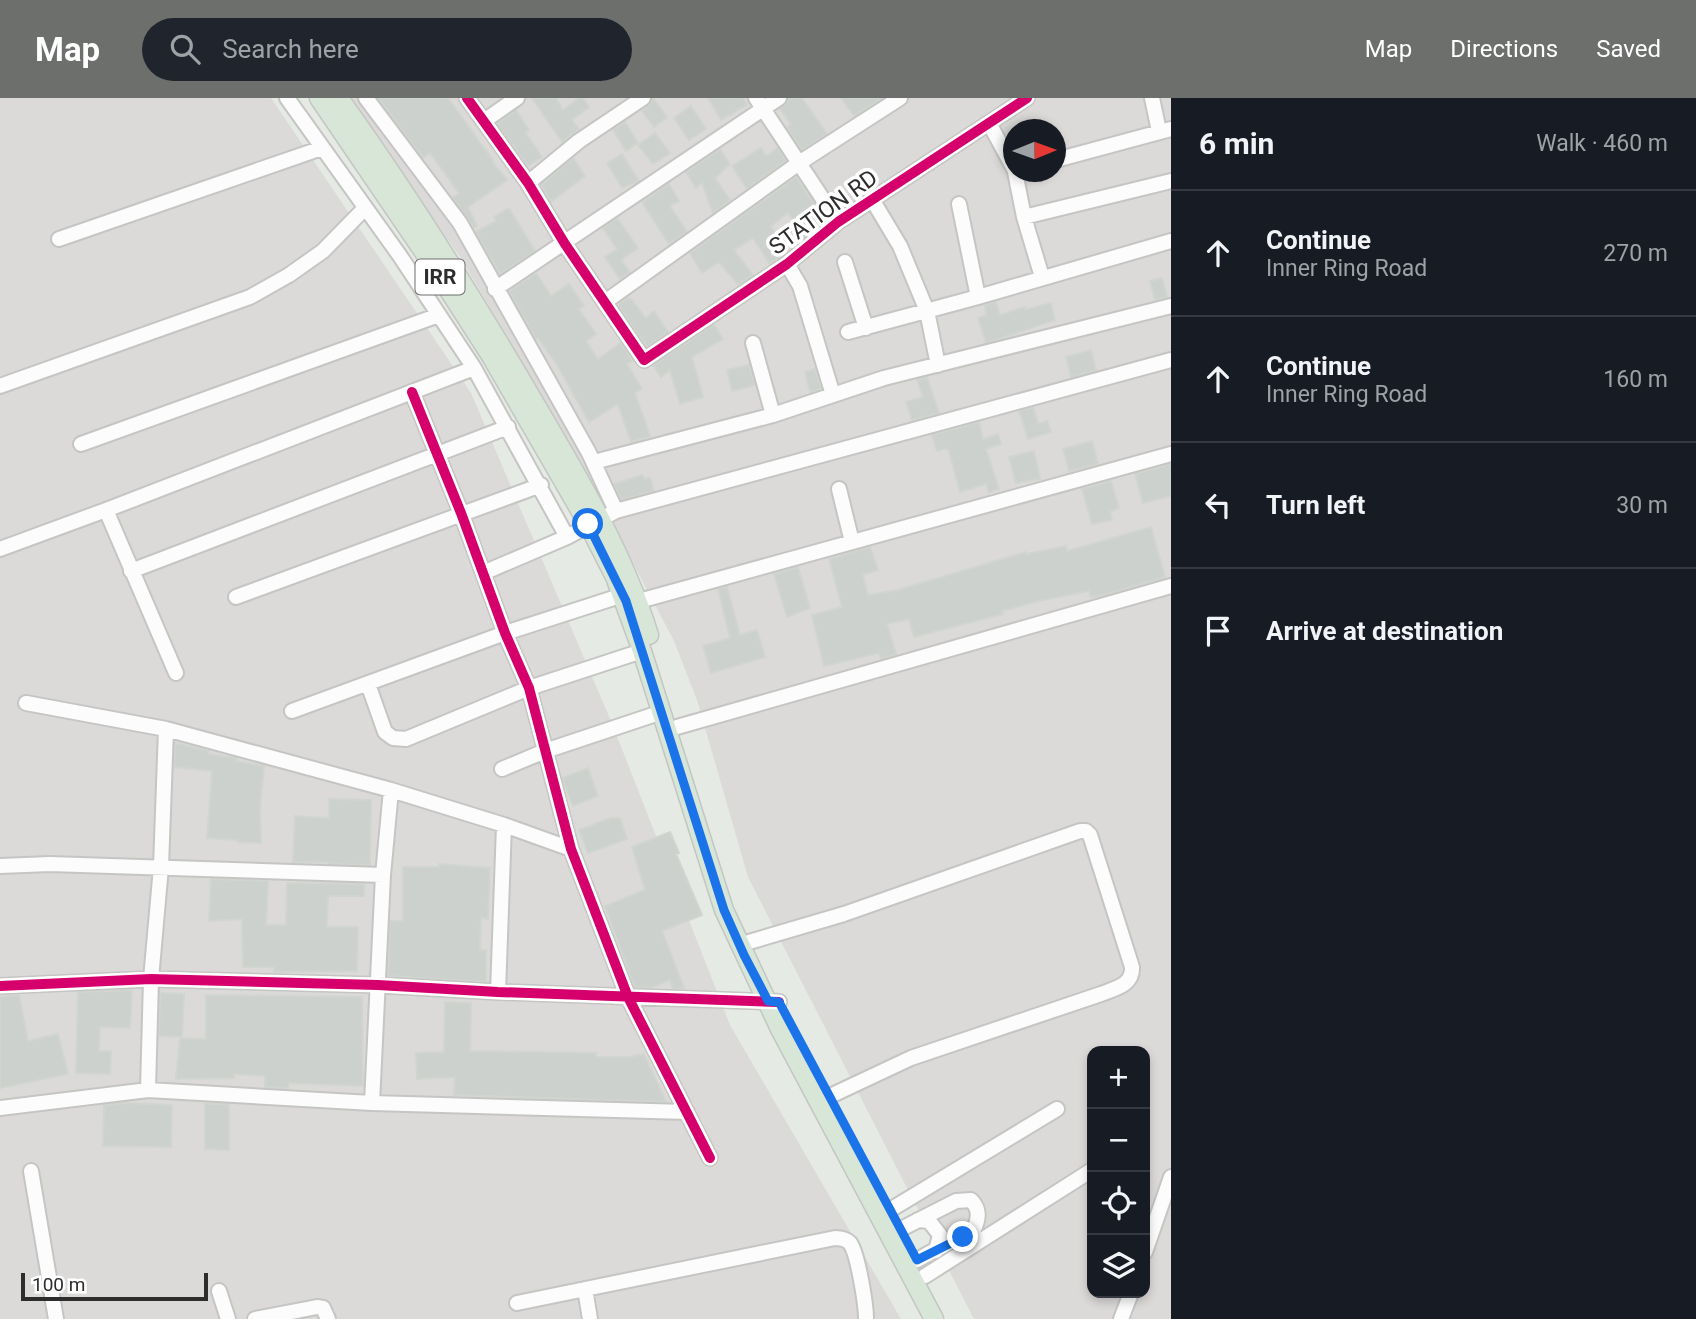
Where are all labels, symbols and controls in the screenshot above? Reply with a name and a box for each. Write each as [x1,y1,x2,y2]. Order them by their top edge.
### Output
search box [142,18,632,81]
text: Map [35,30,100,69]
icon: search [166,30,204,68]
text: Search here [222,34,359,64]
text: Map [1365,35,1412,63]
text: Directions [1450,35,1558,63]
text: Saved [1596,35,1661,63]
north arrow [1003,119,1066,182]
text: 6 min [1199,126,1274,161]
text: Walk · 460 m [1536,130,1668,157]
street label: STATION RD [764,164,883,261]
text: Continue [1266,225,1371,255]
icon: ahead [1199,234,1237,272]
text: 270 m [1603,240,1668,267]
text: Inner Ring Road [1266,255,1427,282]
road number: IRR [416,260,464,294]
text: Continue [1266,351,1371,381]
icon: ahead [1199,360,1237,398]
text: 160 m [1603,366,1668,393]
text: Inner Ring Road [1266,381,1427,408]
icon: left [1199,486,1237,524]
text: Turn left [1266,490,1365,520]
text: 30 m [1616,492,1668,519]
route start [572,508,603,539]
icon: arrive [1199,612,1237,650]
text: Arrive at destination [1266,616,1503,646]
map controls [1087,1046,1150,1298]
button: + [1087,1046,1150,1109]
button: − [1087,1109,1150,1172]
button: locate [1087,1172,1150,1235]
route end [947,1221,978,1252]
button: layers [1087,1235,1150,1298]
scale bar [21,1270,208,1302]
text: 100 m [32,1273,85,1296]

